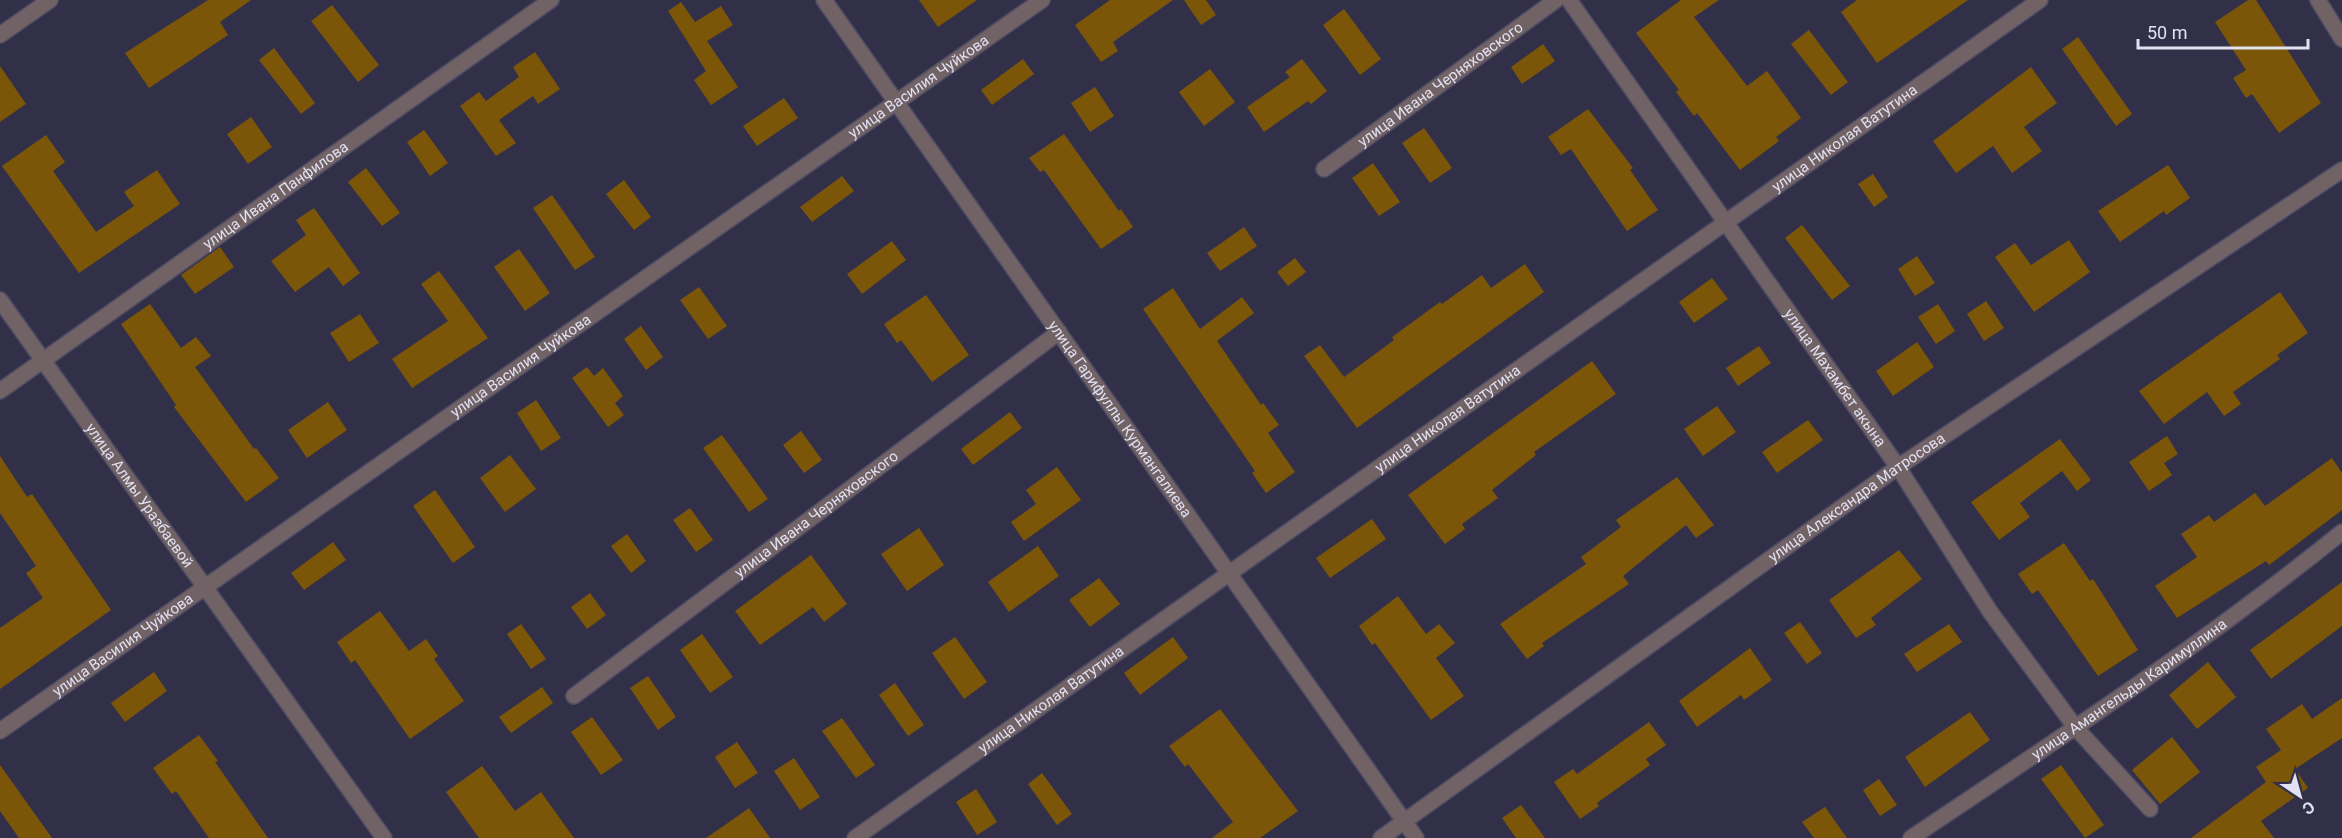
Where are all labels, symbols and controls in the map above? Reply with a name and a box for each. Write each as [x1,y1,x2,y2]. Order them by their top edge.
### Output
scale bar [2138,12,2308,50]
street label: улица Ивана Черняховского [1354,18,1527,150]
text: 50 m [2147,22,2187,43]
street label: улица Василия Чуйкова [845,31,992,142]
street label: улица Николая Ватутина [1768,81,1921,196]
street label: улица Ивана Панфилова [199,138,352,253]
street label: улица Махамбет акына [1780,305,1890,450]
street label: улица Василия Чуйкова [447,310,594,421]
street label: улица Гарифуллы Курмангалиева [1044,317,1196,521]
street label: улица Николая Ватутина [1371,361,1524,476]
street label: улица Алмы Уразбаевой [82,420,197,571]
street label: улица Александра Матросова [1765,429,1949,566]
street label: улица Ивана Черняховского [731,447,902,581]
street label: улица Василия Чуйкова [49,589,197,700]
street label: улица Амангельды Каримуллина [2028,615,2230,764]
street label: улица Николая Ватутина [975,642,1127,757]
north arrow [2270,766,2330,826]
text: С [2299,797,2318,818]

